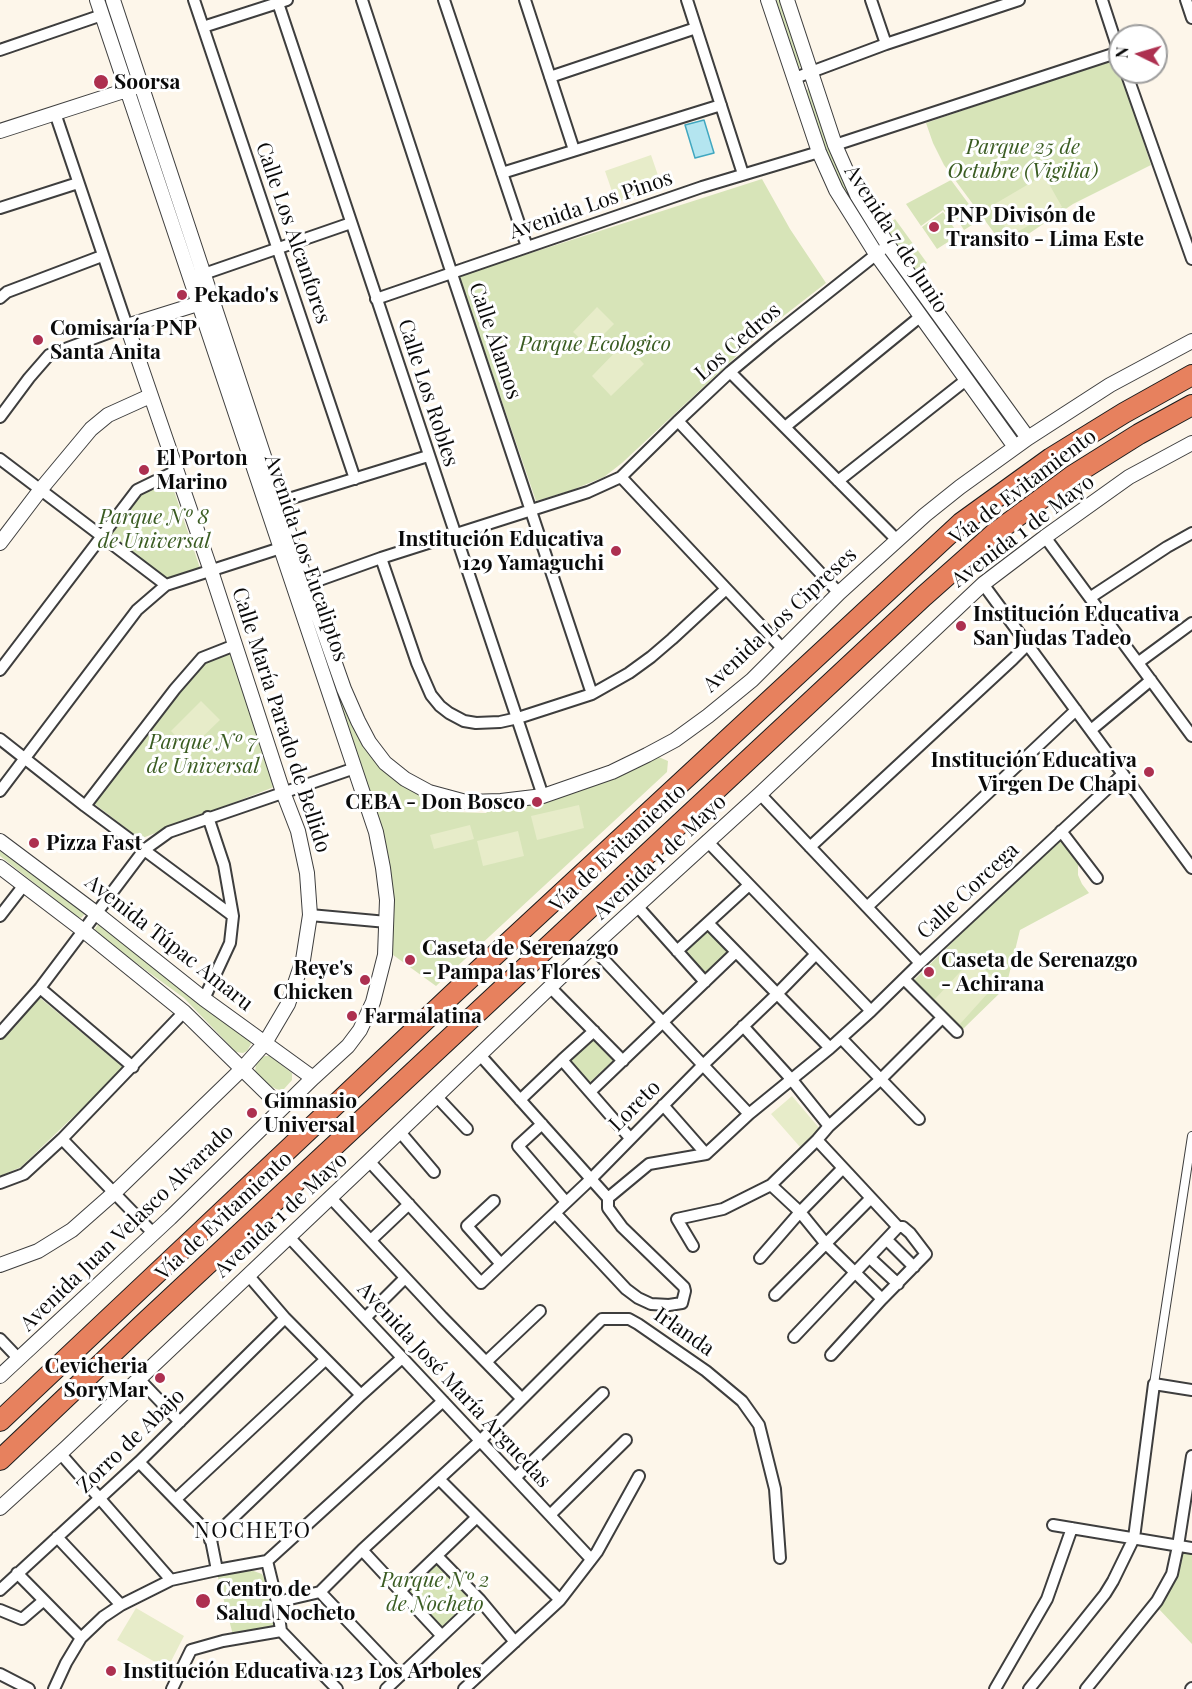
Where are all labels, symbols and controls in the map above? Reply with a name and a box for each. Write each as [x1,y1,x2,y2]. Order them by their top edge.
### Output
north arrow [1108,24,1168,84]
text: N [1111,46,1133,59]
place label: Soorsa [114,69,180,95]
marker: Soorsa [92,73,110,91]
park label: Parque 25 de Octubre (Vigilia) [948,134,1098,184]
street label: Calle Los Alcanfores [250,139,336,327]
street label: Avenida 7 de Junio [839,160,953,318]
street label: Avenida Los Pinos [506,165,676,245]
place label: PNP Divisón de Transito - Lima Este [946,202,1144,252]
marker: PNP Divisón de Transito - Lima Este [927,220,941,234]
street label: Calle Álamos [463,279,527,403]
place label: Pekado's [194,282,279,308]
marker: Pekado's [175,288,189,302]
street label: Los Cedros [690,298,786,386]
place label: Comisaría PNP Santa Anita [50,315,197,365]
street label: Calle Los Robles [392,316,464,470]
park label: Parque Ecologico [519,331,671,357]
marker: Comisaría PNP Santa Anita [31,333,45,347]
street label: Vía de Evitamiento [945,424,1101,550]
place label: El Porton Marino [156,445,248,495]
street label: Avenida Los Eucaliptos [259,451,353,665]
marker: El Porton Marino [137,463,151,477]
street label: Avenida 1 de Mayo [947,469,1099,593]
park label: Parque Nº 8 de Universal [98,504,210,554]
place label: Institución Educativa 129 Yamaguchi [398,526,604,576]
street label: Avenida Los Cipreses [698,542,862,698]
marker: Institución Educativa 129 Yamaguchi [609,544,623,558]
street label: Calle María Parado de Bellido [226,584,336,856]
place label: Institución Educativa San Judas Tadeo [973,601,1179,651]
marker: Institución Educativa San Judas Tadeo [954,619,968,633]
park label: Parque Nº 7 de Universal [147,729,259,779]
place label: Institución Educativa Virgen De Chapi [931,747,1137,797]
marker: Institución Educativa Virgen De Chapi [1142,765,1156,779]
street label: Vía de Evitamiento [545,778,691,918]
place label: CEBA - Don Bosco [345,789,525,815]
street label: Avenida 1 de Mayo [589,789,731,925]
marker: CEBA - Don Bosco [530,795,544,809]
place label: Pizza Fast [46,830,142,856]
marker: Pizza Fast [27,836,41,850]
street label: Calle Corcega [912,838,1024,944]
street label: Avenida Túpac Amaru [80,870,258,1016]
place label: Caseta de Serenazgo - Pampa las Flores [422,935,619,985]
place label: Caseta de Serenazgo - Achirana [941,947,1138,997]
marker: Caseta de Serenazgo - Pampa las Flores [403,953,417,967]
place label: Reye's Chicken [273,955,353,1005]
marker: Caseta de Serenazgo - Achirana [922,965,936,979]
marker: Reye's Chicken [358,973,372,987]
place label: Farmalatina [364,1003,482,1029]
marker: Farmalatina [345,1009,359,1023]
street label: Loreto [604,1075,666,1137]
place label: Gimnasio Universal [264,1088,357,1138]
marker: Gimnasio Universal [245,1106,259,1120]
street label: Avenida Juan Velasco Alvarado [15,1120,239,1336]
street label: Vía de Evitamiento [151,1146,297,1286]
street label: Avenida 1 de Mayo [210,1147,352,1283]
street label: Avenida José María Arguedas [352,1277,556,1493]
street label: Irlanda [649,1302,719,1362]
place label: Cevicheria SoryMar [45,1353,148,1403]
marker: Cevicheria SoryMar [153,1371,167,1385]
street label: Zorro de Abajo [72,1383,190,1499]
district label: NOCHETO [194,1518,312,1544]
park label: Parque Nº 2 de Nocheto [380,1567,490,1617]
place label: Centro de Salud Nocheto [216,1576,355,1626]
marker: Centro de Salud Nocheto [194,1592,212,1610]
place label: Institución Educativa 123 Los Arboles [123,1658,482,1684]
marker: Institución Educativa 123 Los Arboles [104,1664,118,1678]

